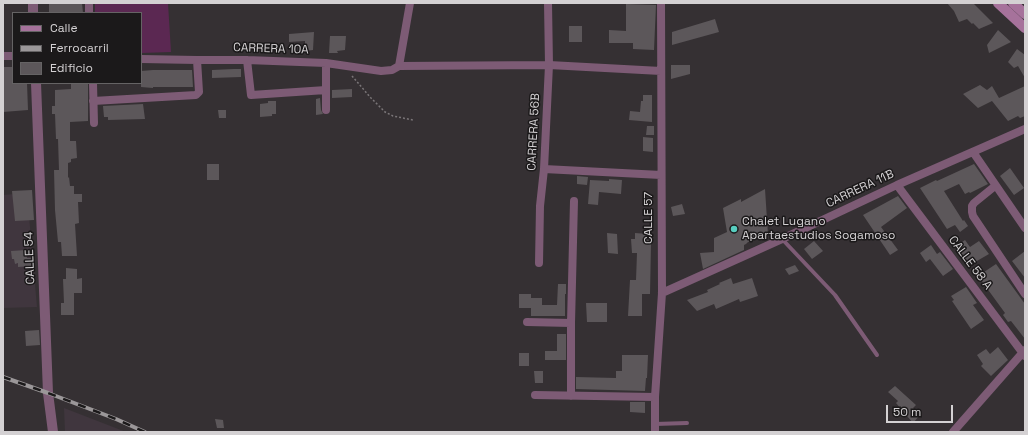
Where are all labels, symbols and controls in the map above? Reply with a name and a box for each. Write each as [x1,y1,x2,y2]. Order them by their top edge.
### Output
legend [12,12,142,84]
text: Calle [50,20,78,36]
text: Ferrocarril [50,40,109,56]
street label: CARRERA 10A [233,40,309,58]
text: Edificio [50,60,93,76]
street label: CARRERA 56B [525,93,543,171]
street label: CARRERA 11B [824,167,896,211]
street label: CALLE 57 [642,192,656,244]
place label: Chalet Lugano Apartaestudios Sogamoso [742,215,895,243]
marker: Chalet Lugano Apartaestudios Sogamoso [729,224,739,234]
street label: CALLE 54 [22,231,38,285]
street label: CALLE 58 A [945,233,995,293]
scale bar [888,397,955,423]
text: 50 m [893,404,921,420]

